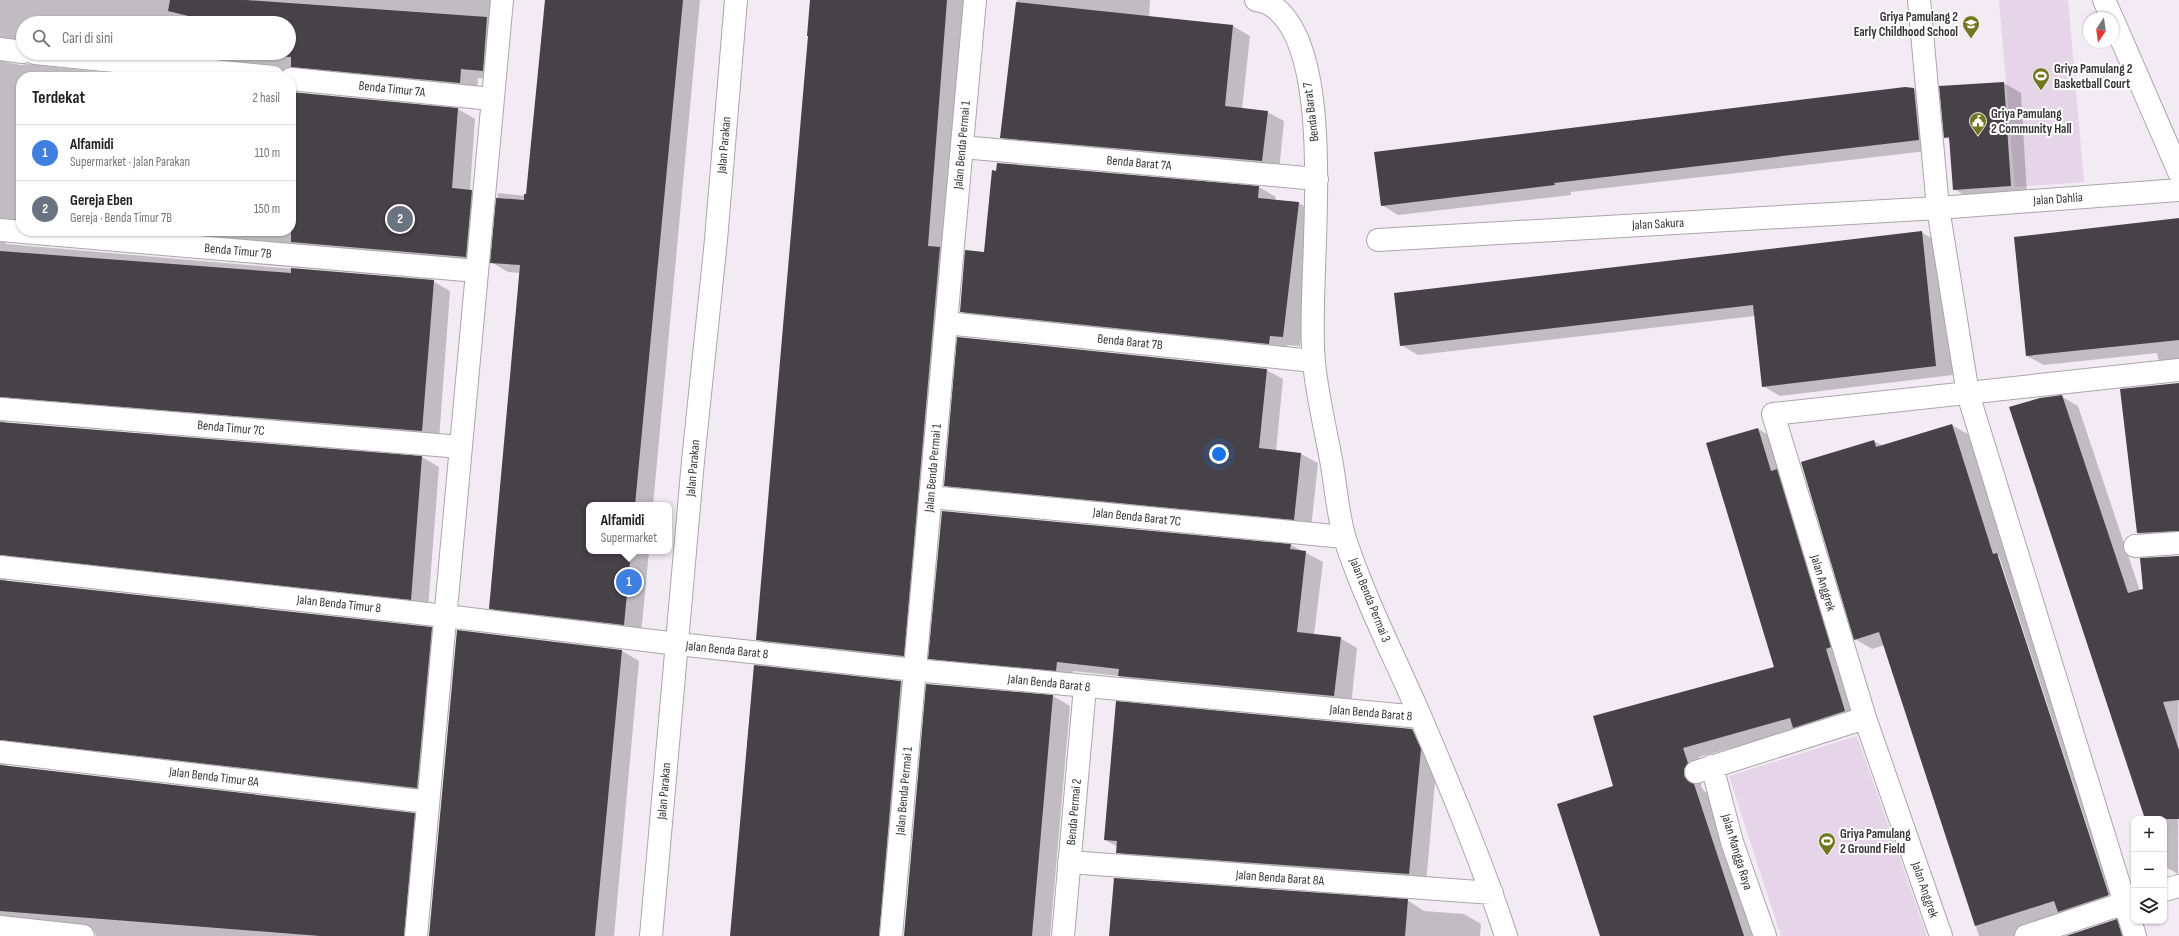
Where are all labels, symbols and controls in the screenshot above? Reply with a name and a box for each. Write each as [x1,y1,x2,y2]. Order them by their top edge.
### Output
place label: Griya Pamulang 2 Early Childhood School [1854,9,1958,40]
north arrow [2083,12,2119,48]
school or university icon: Griya Pamulang 2 Early Childhood School [1961,14,1981,39]
search box [16,16,296,60]
icon: search [30,27,52,49]
text: Cari di sini [62,29,113,48]
place label: Griya Pamulang 2 Basketball Court [2054,61,2133,92]
sports icon: Griya Pamulang 2 Basketball Court [2031,66,2051,91]
street label: Benda Timur 7A [358,78,427,100]
street label: Benda Barat 7 [1299,81,1323,143]
text: Terdekat [32,88,85,108]
text: 2 hasil [253,90,280,106]
street label: Jalan Benda Permai 1 [950,100,974,191]
place label: Griya Pamulang 2 Community Hall [1991,106,2072,137]
public building icon: Griya Pamulang 2 Community Hall [1968,111,1988,136]
street label: Jalan Parakan [713,116,734,175]
text: Alfamidi [70,135,114,154]
text: 1 [42,145,48,161]
text: 110 m [255,145,280,161]
street label: Benda Barat 7A [1106,152,1173,174]
text: Supermarket · Jalan Parakan [70,154,190,170]
street label: Jalan Dahlia [2032,189,2083,209]
text: Gereja Eben [70,191,133,210]
text: 2 [42,201,48,217]
text: 150 m [254,201,280,217]
pin: 2 [387,204,413,234]
text: Gereja · Benda Timur 7B [70,210,172,226]
street label: Jalan Sakura [1631,215,1685,233]
street label: Benda Timur 7B [204,240,272,262]
street label: Benda Barat 7B [1097,331,1164,353]
street label: Benda Timur 7C [197,417,265,439]
street label: Jalan Benda Permai 1 [921,423,945,514]
street label: Jalan Parakan [682,439,703,498]
your location [1209,444,1229,464]
popup [586,502,672,554]
street label: Jalan Benda Barat 7C [1091,504,1182,530]
text: Alfamidi [601,511,644,530]
text: Supermarket [601,530,657,546]
street label: Jalan Anggrek [1807,552,1839,613]
street label: Jalan Benda Permai 3 [1345,555,1394,645]
pin: 1 [616,567,642,597]
street label: Jalan Benda Timur 8 [295,592,382,616]
street label: Jalan Benda Barat 8 [684,638,769,662]
street label: Jalan Benda Barat 8 [1006,671,1091,695]
street label: Jalan Benda Barat 8 [1328,701,1413,725]
street label: Jalan Benda Permai 1 [892,746,916,837]
street label: Jalan Parakan [653,762,674,821]
street label: Jalan Benda Timur 8A [167,763,260,790]
street label: Benda Permai 2 [1063,778,1085,846]
street label: Jalan Mangga Raya [1718,811,1756,892]
map controls [2131,816,2167,924]
button: + [2131,816,2167,852]
place label: Griya Pamulang 2 Ground Field [1840,826,1911,857]
sports icon: Griya Pamulang 2 Ground Field [1817,831,1837,856]
button: − [2131,852,2167,888]
street label: Jalan Anggrek [1908,859,1942,920]
street label: Jalan Benda Barat 8A [1234,867,1325,889]
button: layers [2131,888,2167,924]

